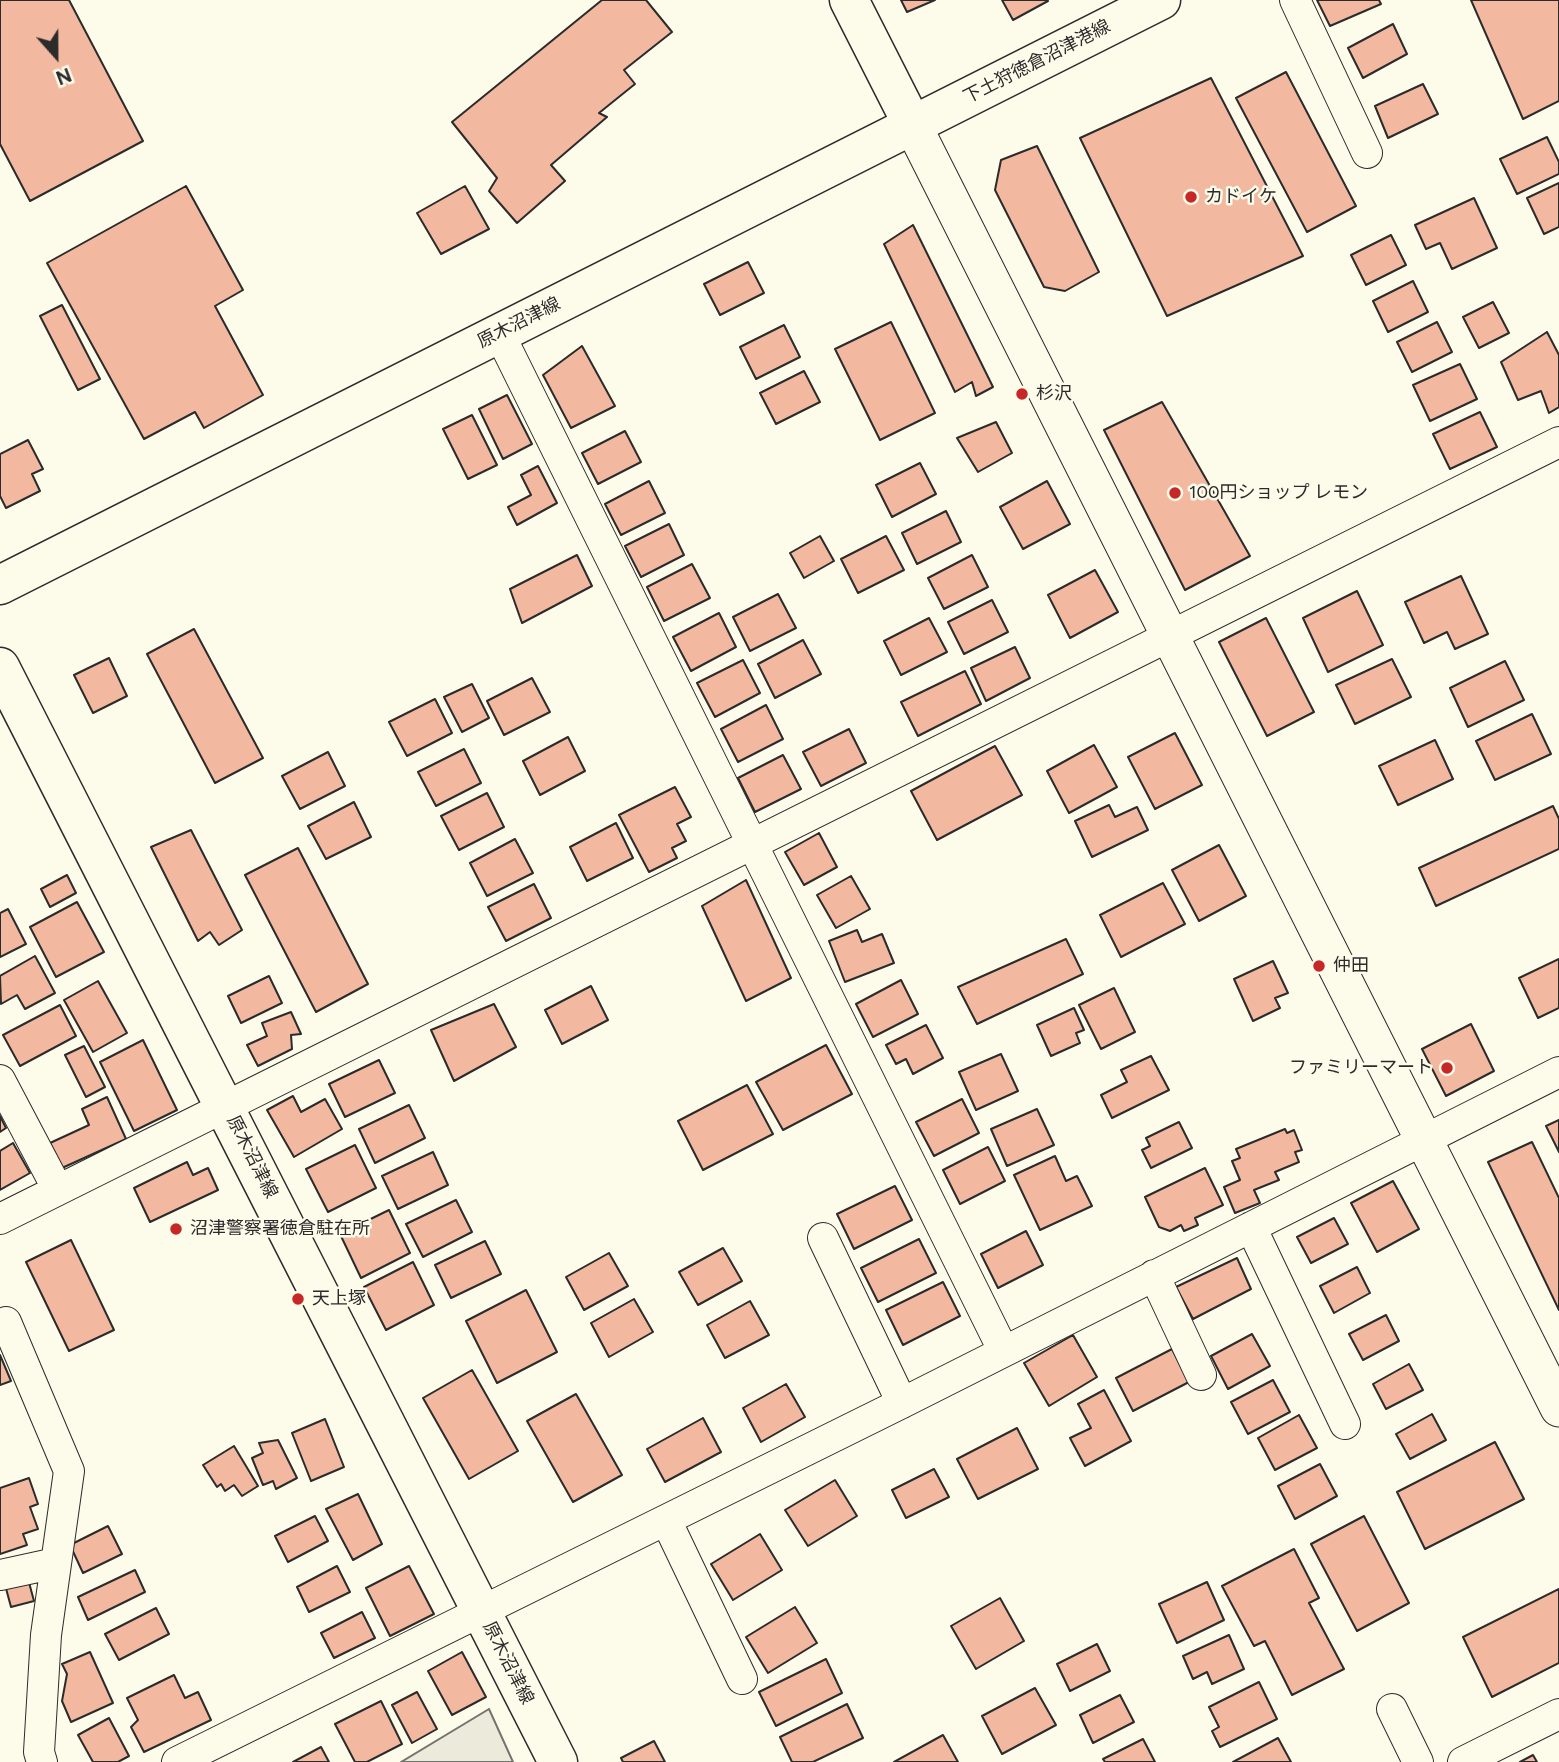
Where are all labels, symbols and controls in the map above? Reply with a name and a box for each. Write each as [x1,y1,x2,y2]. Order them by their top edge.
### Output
street label: 下土狩徳倉沼津港線 [960,16,1114,108]
north arrow [21,21,91,91]
text: N [53,63,75,89]
place label: カドイケ [1205,186,1277,208]
marker: カドイケ [1183,189,1199,205]
street label: 原木沼津線 [474,293,564,353]
place label: 杉沢 [1036,383,1072,405]
marker: 杉沢 [1014,386,1030,402]
place label: 100円ショップ レモン [1189,482,1368,504]
marker: 100円ショップ レモン [1167,485,1183,501]
place label: 仲田 [1333,955,1369,977]
marker: 仲田 [1311,958,1327,974]
place label: ファミリーマート [1289,1057,1433,1079]
marker: ファミリーマート [1439,1060,1455,1076]
street label: 原木沼津線 [222,1112,282,1202]
place label: 沼津警察署徳倉駐在所 [190,1218,370,1240]
marker: 沼津警察署徳倉駐在所 [168,1221,184,1237]
place label: 天上塚 [312,1288,366,1310]
marker: 天上塚 [290,1291,306,1307]
street label: 原木沼津線 [478,1618,538,1708]

